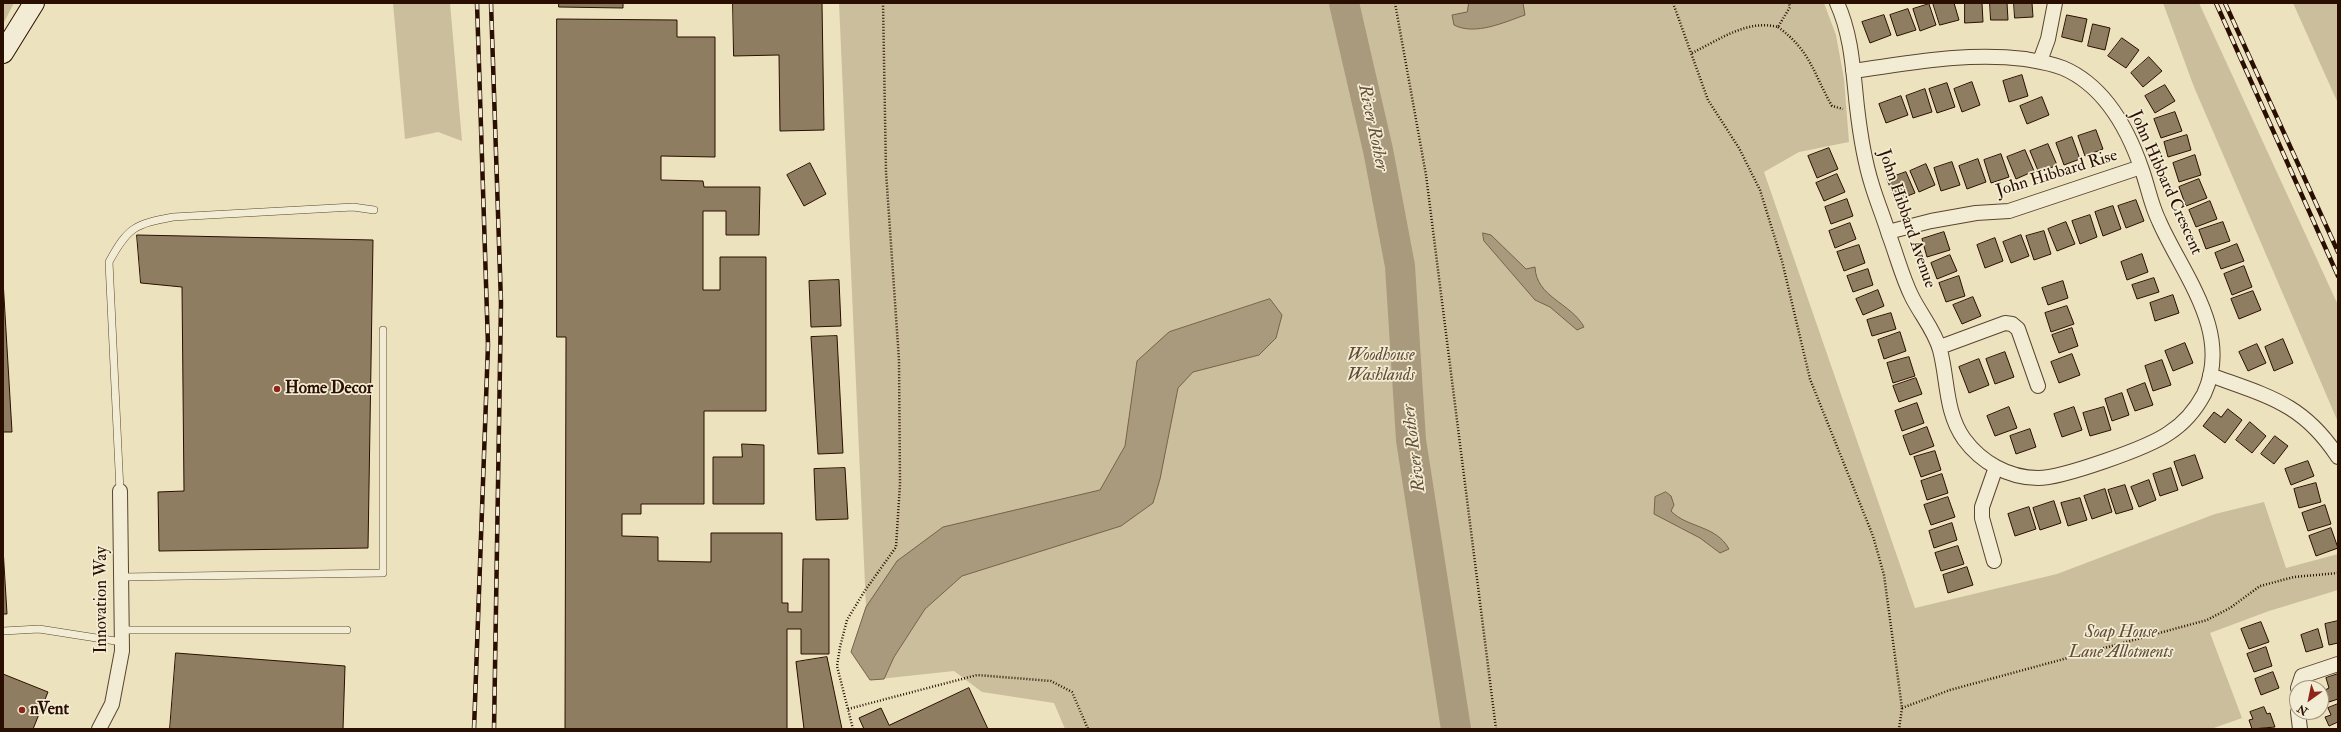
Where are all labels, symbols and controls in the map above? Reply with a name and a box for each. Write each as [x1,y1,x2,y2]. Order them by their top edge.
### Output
water label: River Rother [1352,83,1392,173]
street label: John Hibbard Crescent [2124,108,2206,258]
street label: John Hibbard Rise [1994,146,2120,202]
street label: John Hibbard Avenue [1873,147,1939,291]
park label: Woodhouse Washlands [1347,346,1415,386]
place label: Home Decor [285,379,373,399]
marker: Home Decor [272,384,282,394]
water label: River Rother [1399,403,1431,493]
street label: Innovation Way [92,546,112,654]
park label: Soap House Lane Allotments [2069,623,2173,663]
north arrow [2289,680,2329,720]
place label: nVent [30,700,69,720]
text: N [2295,702,2310,718]
marker: nVent [17,705,27,715]

